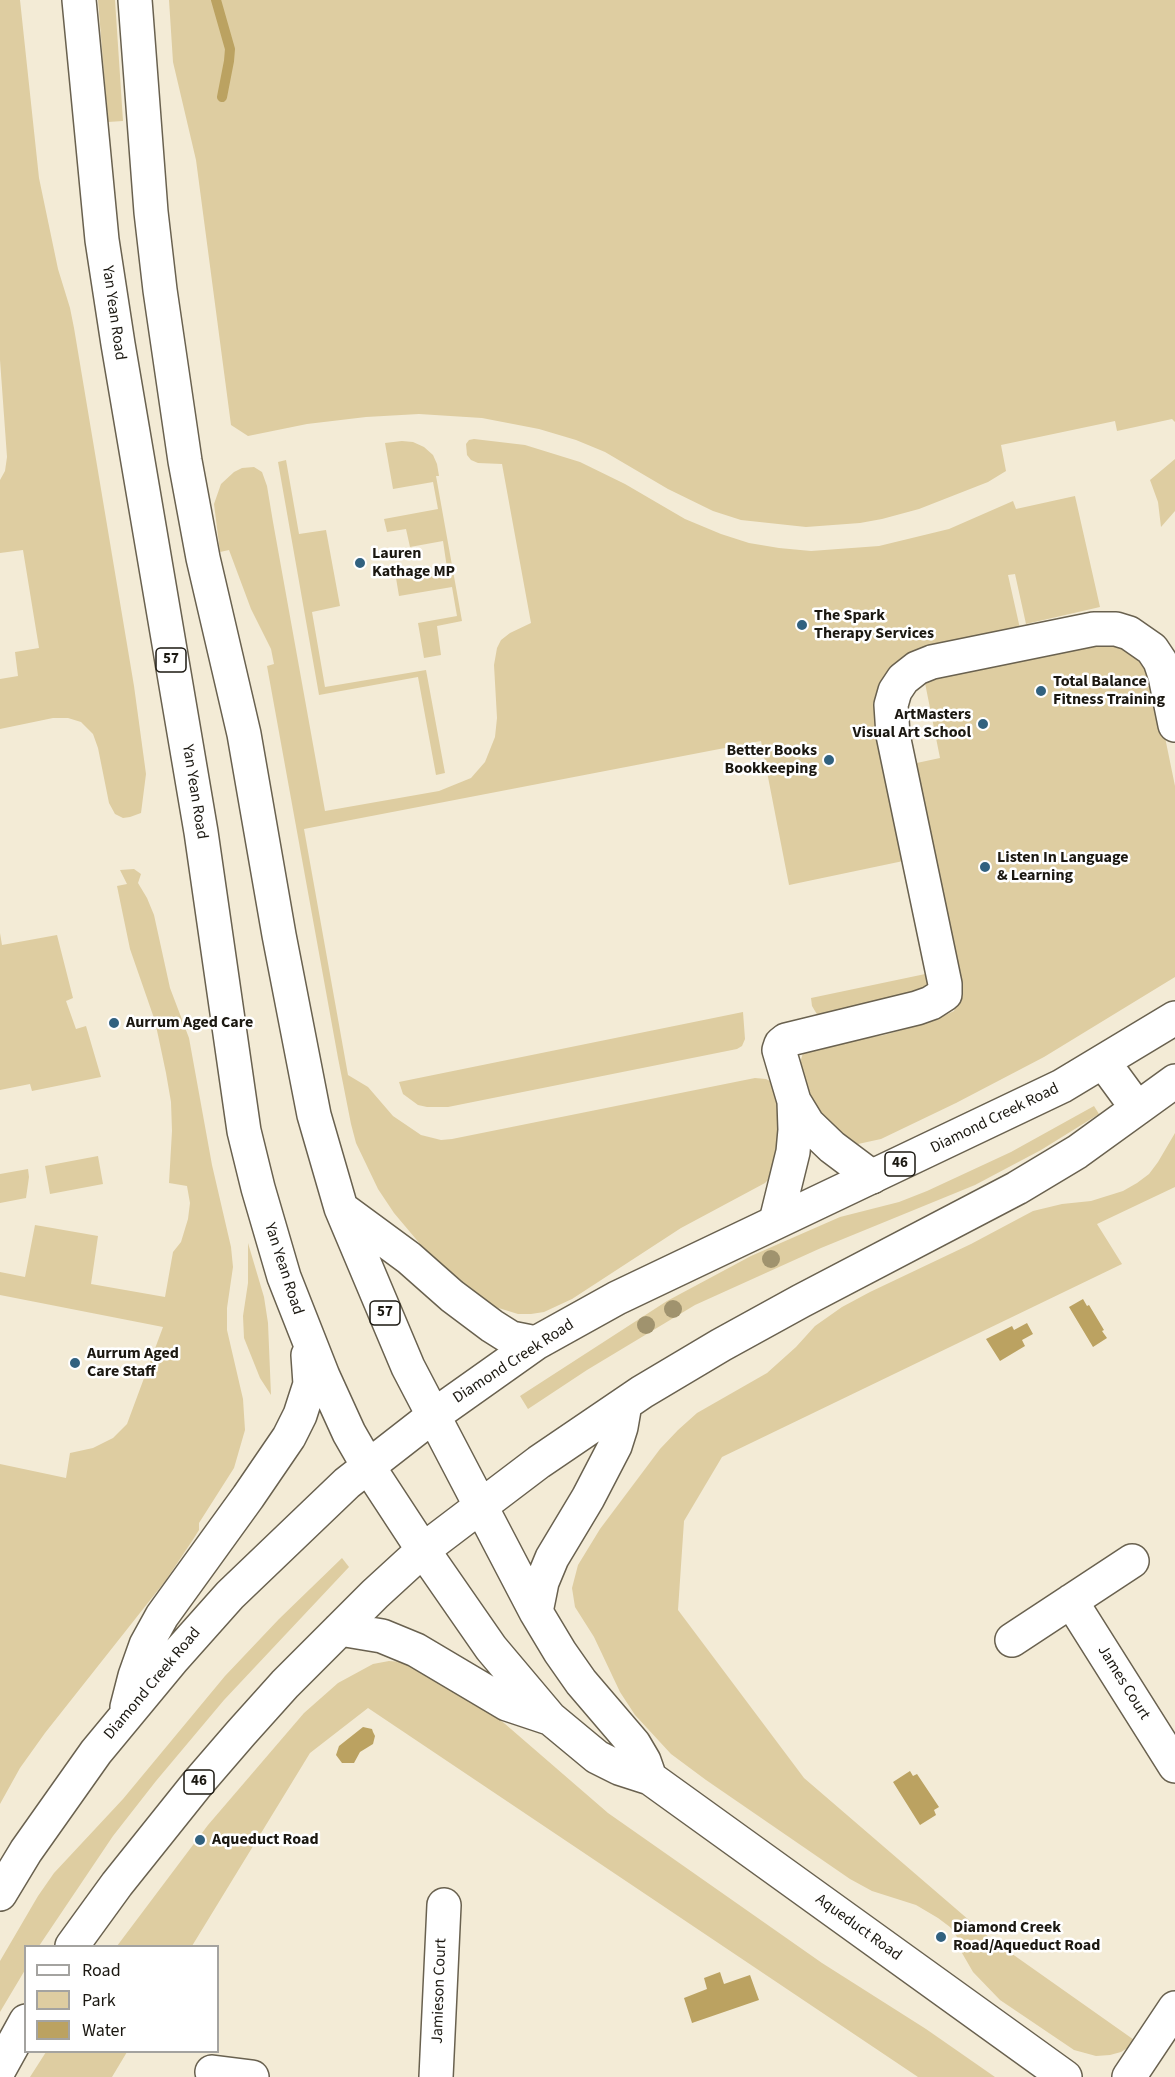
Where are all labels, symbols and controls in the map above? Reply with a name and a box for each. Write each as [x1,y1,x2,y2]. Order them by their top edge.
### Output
street label: Yan Yean Road [97,264,129,362]
place label: Lauren Kathage MP [372,544,455,582]
marker: Lauren Kathage MP [353,556,367,570]
place label: The Spark Therapy Services [814,606,934,644]
marker: The Spark Therapy Services [795,618,809,632]
road number: 57 [156,648,186,672]
place label: Total Balance Fitness Training [1053,672,1165,710]
marker: Total Balance Fitness Training [1034,684,1048,698]
place label: ArtMasters Visual Art School [853,705,971,743]
marker: ArtMasters Visual Art School [976,717,990,731]
place label: Better Books Bookkeeping [725,741,817,779]
street label: Yan Yean Road [177,743,211,841]
marker: Better Books Bookkeeping [822,753,836,767]
place label: Listen In Language & Learning [997,848,1129,886]
marker: Listen In Language & Learning [978,860,992,874]
place label: Aurrum Aged Care [126,1013,253,1033]
marker: Aurrum Aged Care [107,1016,121,1030]
street label: Diamond Creek Road [928,1080,1062,1158]
road number: 46 [885,1152,915,1176]
street label: Yan Yean Road [259,1221,307,1317]
road number: 57 [370,1301,400,1325]
street label: Diamond Creek Road [450,1316,578,1408]
place label: Aurrum Aged Care Staff [87,1344,179,1382]
marker: Aurrum Aged Care Staff [68,1356,82,1370]
street label: Diamond Creek Road [101,1624,205,1744]
street label: James Court [1093,1642,1153,1724]
road number: 46 [184,1770,214,1794]
place label: Aqueduct Road [212,1830,319,1850]
marker: Aqueduct Road [193,1833,207,1847]
street label: Aqueduct Road [811,1890,905,1966]
place label: Diamond Creek Road/Aqueduct Road [953,1918,1100,1956]
marker: Diamond Creek Road/Aqueduct Road [934,1930,948,1944]
street label: Jamieson Court [429,1938,451,2044]
legend [24,1945,219,2053]
text: Road [82,1958,121,1983]
text: Park [82,1988,116,2013]
text: Water [82,2018,126,2043]

